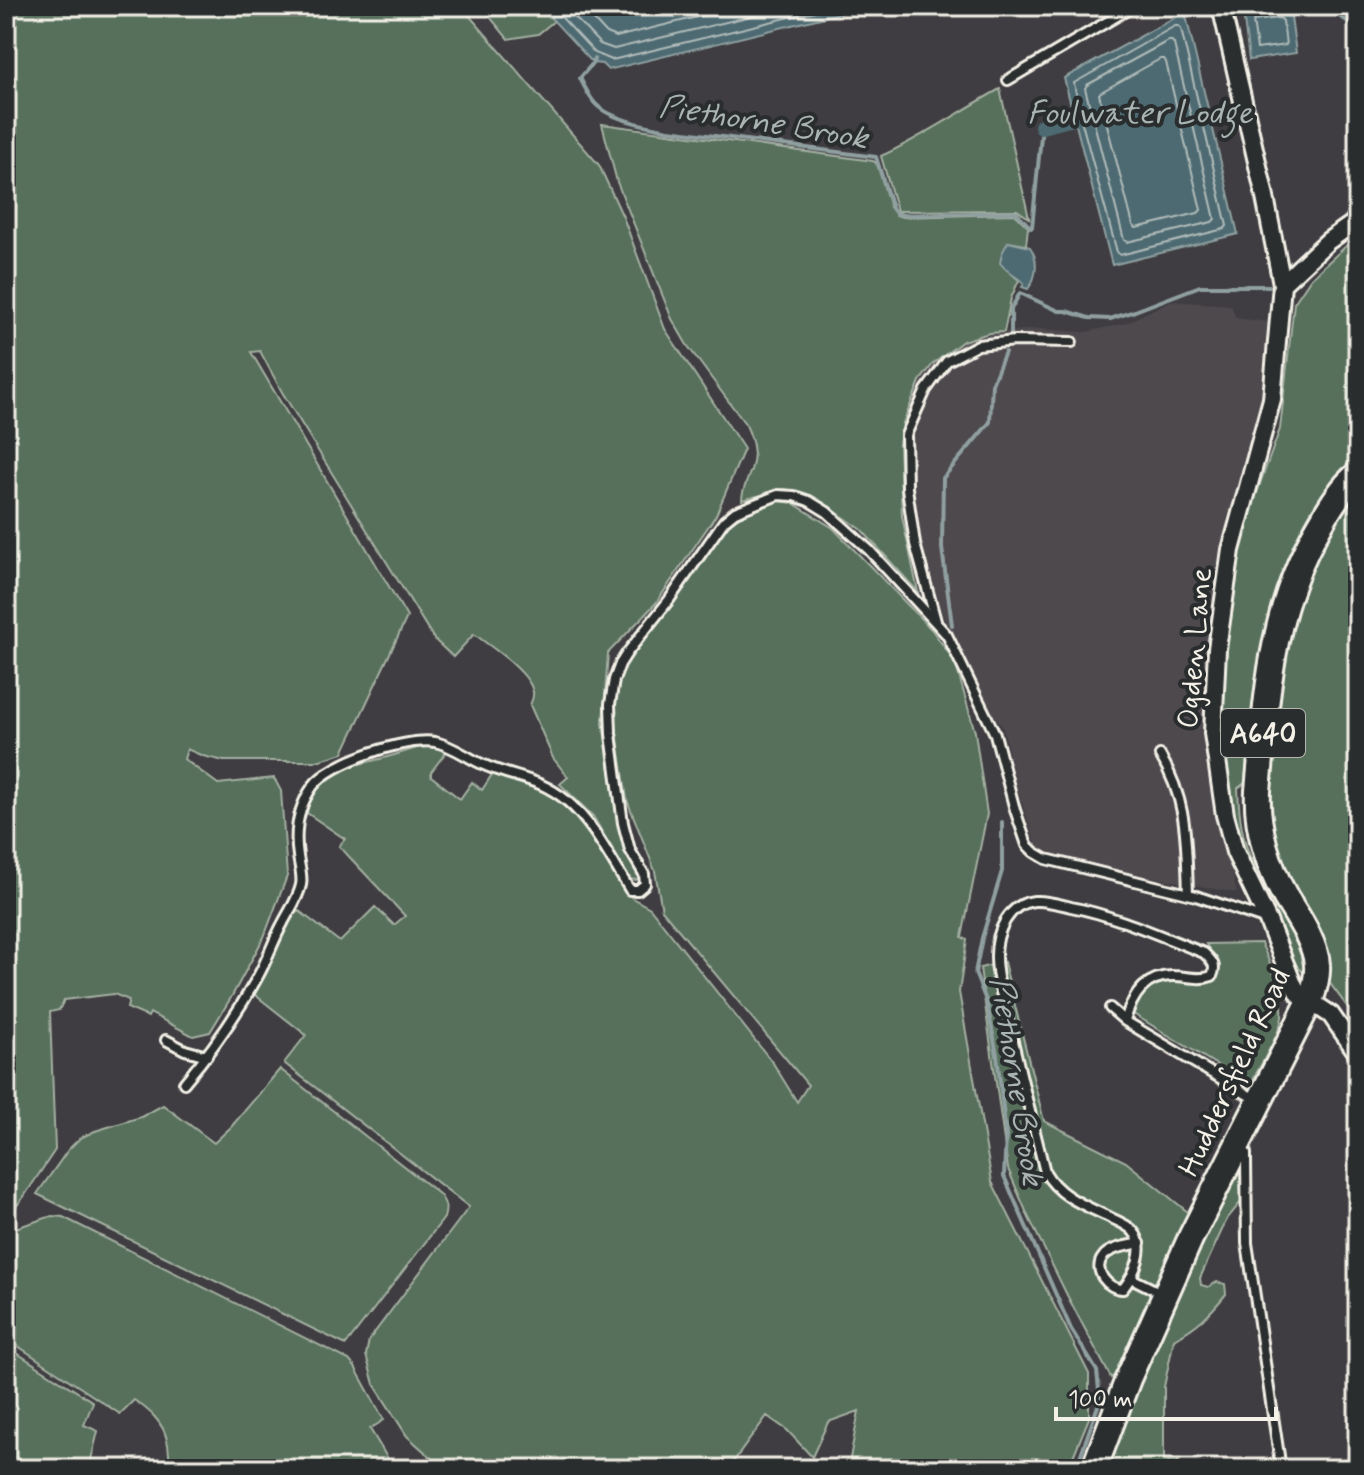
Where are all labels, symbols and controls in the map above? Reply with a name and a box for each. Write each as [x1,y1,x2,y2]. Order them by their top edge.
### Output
water label: Piethorne Brook [656,86,873,160]
water label: Foulwater Lodge [1027,93,1254,139]
street label: Ogden Lane [1169,566,1222,730]
road number: A640 [1221,709,1305,757]
street label: Huddersfield Road [1170,962,1301,1183]
water label: Piethorne Brook [979,974,1054,1190]
scale bar [1056,1371,1276,1421]
text: 100 m [1068,1385,1132,1416]

